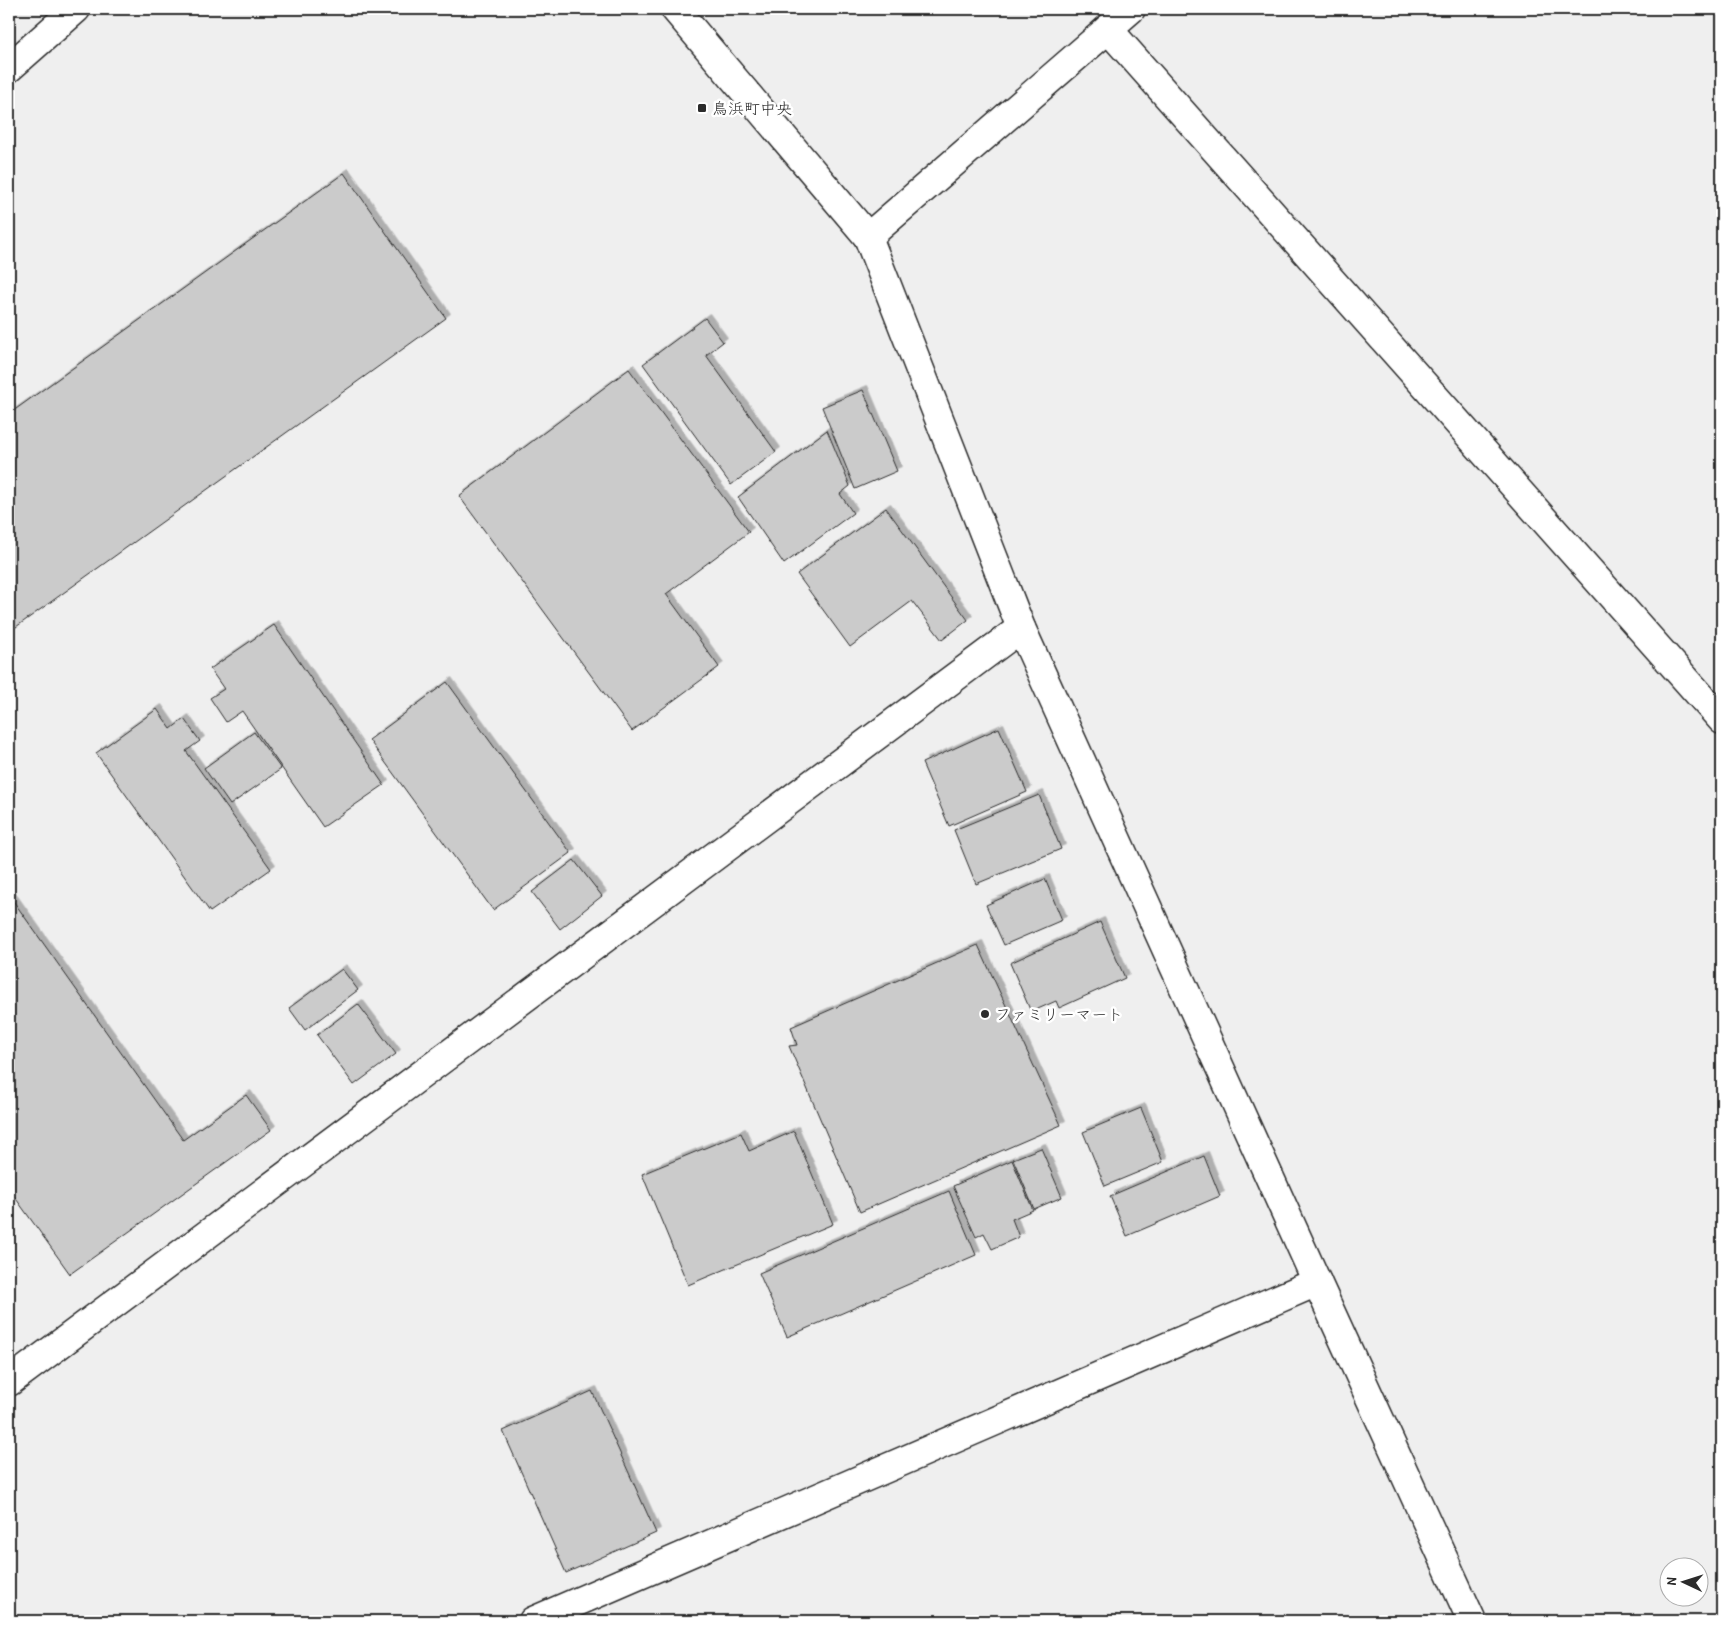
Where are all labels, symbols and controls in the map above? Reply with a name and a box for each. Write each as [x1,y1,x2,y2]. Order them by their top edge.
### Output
place label: 鳥浜町中央 [712,97,792,119]
marker: 鳥浜町中央 [696,102,708,114]
place label: ファミリーマート [995,1003,1123,1025]
marker: ファミリーマート [979,1008,991,1020]
north arrow [1658,1558,1708,1608]
text: N [1661,1576,1680,1585]

